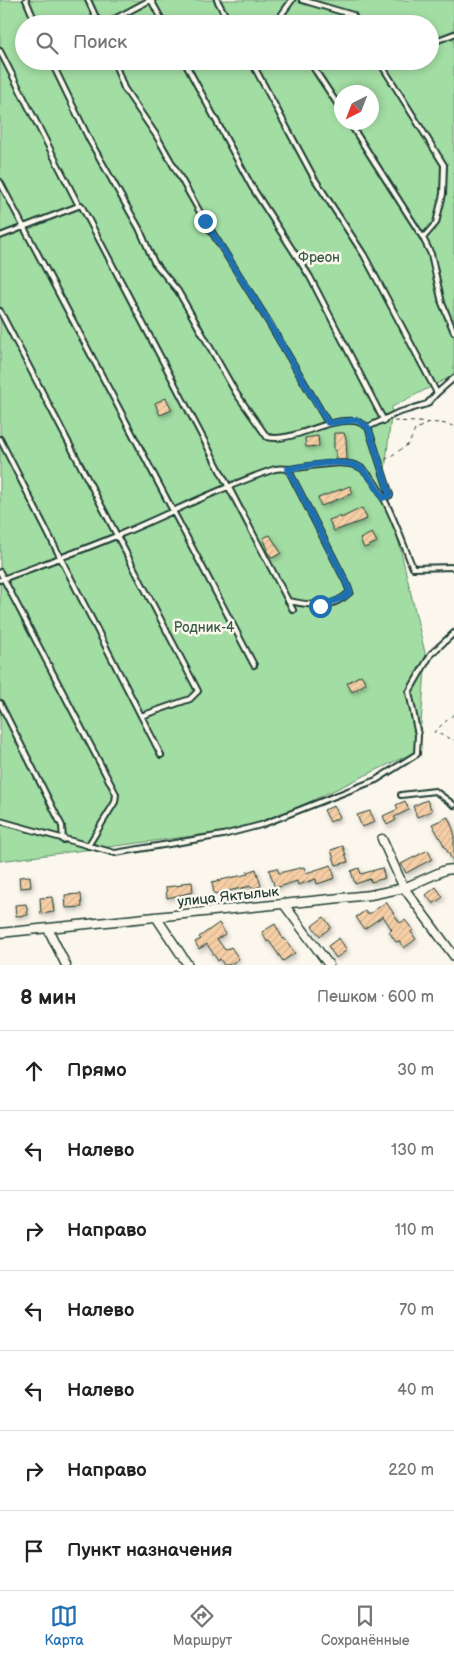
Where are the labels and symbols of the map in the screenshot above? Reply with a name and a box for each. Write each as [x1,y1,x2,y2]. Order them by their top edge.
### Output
north arrow [334,85,379,130]
route end [194,210,217,233]
park label: Фреон [298,249,340,266]
route start [309,595,332,618]
park label: Родник-4 [173,619,235,636]
street label: улица Яктылык [177,883,280,910]

